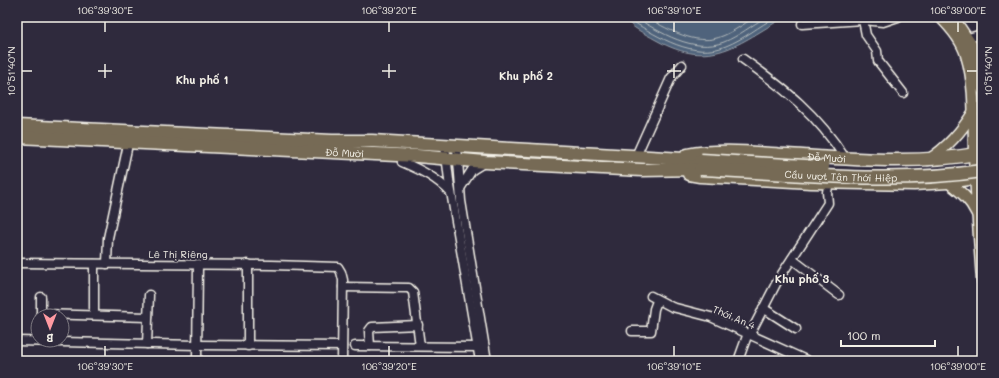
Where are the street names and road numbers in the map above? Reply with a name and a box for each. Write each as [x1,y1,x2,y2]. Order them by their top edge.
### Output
street label: Đỗ Mười [325,145,364,160]
street label: Đỗ Mười [807,149,846,166]
street label: Cầu vượt Tân Thới Hiệp [784,167,897,185]
street label: Lê Thị Riêng [148,247,208,261]
street label: Thới An 4 [711,302,758,332]

